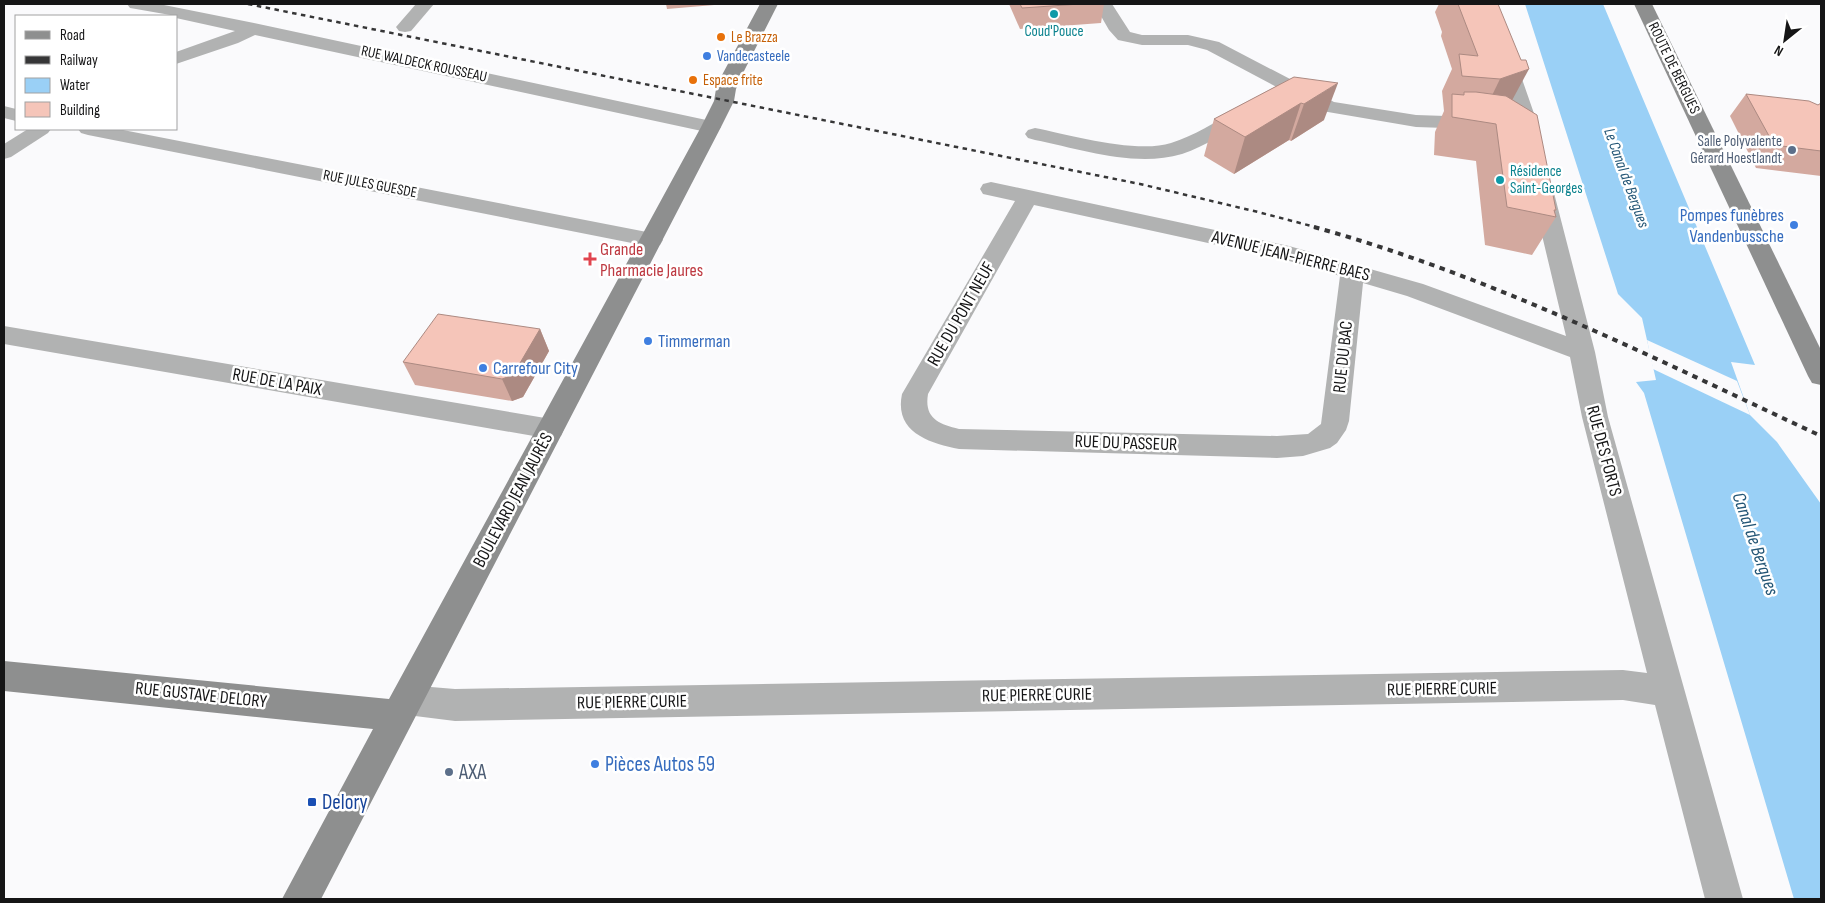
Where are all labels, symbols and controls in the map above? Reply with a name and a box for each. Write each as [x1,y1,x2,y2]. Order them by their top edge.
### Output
marker: Coud'Pouce [1048,8,1060,20]
legend [15,15,178,130]
north arrow [1760,15,1810,65]
street label: ROUTE DE BERGUES [1644,19,1704,117]
place label: Coud'Pouce [1024,22,1084,41]
text: Road [60,26,85,45]
place label: Le Brazza [731,28,778,47]
marker: Le Brazza [715,31,727,43]
street label: RUE WALDECK ROUSSEAU [359,41,489,87]
text: N [1771,42,1786,60]
place label: Vandecasteele [717,47,790,66]
marker: Vandecasteele [701,50,713,62]
text: Railway [60,51,98,70]
place label: Espace frite [703,71,763,90]
marker: Espace frite [687,74,699,86]
text: Water [60,76,91,95]
text: Building [60,101,100,120]
water label: Le Canal de Bergues [1599,126,1653,231]
place label: Salle Polyvalente Gérard Hoestlandt [1690,132,1782,168]
marker: Salle Polyvalente Gérard Hoestlandt [1786,144,1798,156]
place label: Résidence Saint-Georges [1510,162,1583,198]
street label: RUE JULES GUESDE [322,166,418,202]
marker: Résidence Saint-Georges [1494,174,1506,186]
place label: Pompes funèbres Vandenbussche [1680,205,1784,247]
marker: Pompes funèbres Vandenbussche [1788,219,1800,231]
street label: AVENUE JEAN-PIERRE BAES [1209,226,1372,286]
place label: Grande Pharmacie Jaures [600,239,703,281]
marker: Grande Pharmacie Jaures [584,253,596,265]
street label: RUE DU PONT NEUF [923,258,999,370]
street label: RUE DU BAC [1329,320,1357,394]
place label: Timmerman [658,331,730,352]
marker: Timmerman [642,335,654,347]
place label: Carrefour City [493,358,578,379]
marker: Carrefour City [477,362,489,374]
street label: RUE DE LA PAIX [231,364,324,400]
street label: RUE DES FORTS [1582,403,1626,499]
street label: BOULEVARD JEAN JAURÈS [469,429,558,571]
street label: RUE DU PASSEUR [1074,431,1178,455]
water label: Canal de Bergues [1727,490,1783,599]
street label: RUE GUSTAVE DELORY [134,678,268,712]
street label: RUE PIERRE CURIE [1387,678,1497,700]
street label: RUE PIERRE CURIE [982,684,1092,706]
street label: RUE PIERRE CURIE [577,691,687,713]
place label: Pièces Autos 59 [605,752,715,777]
marker: Pièces Autos 59 [589,758,601,770]
place label: AXA [458,760,487,785]
marker: AXA [443,766,455,778]
place label: Delory [322,790,368,815]
marker: Delory [306,796,318,808]

